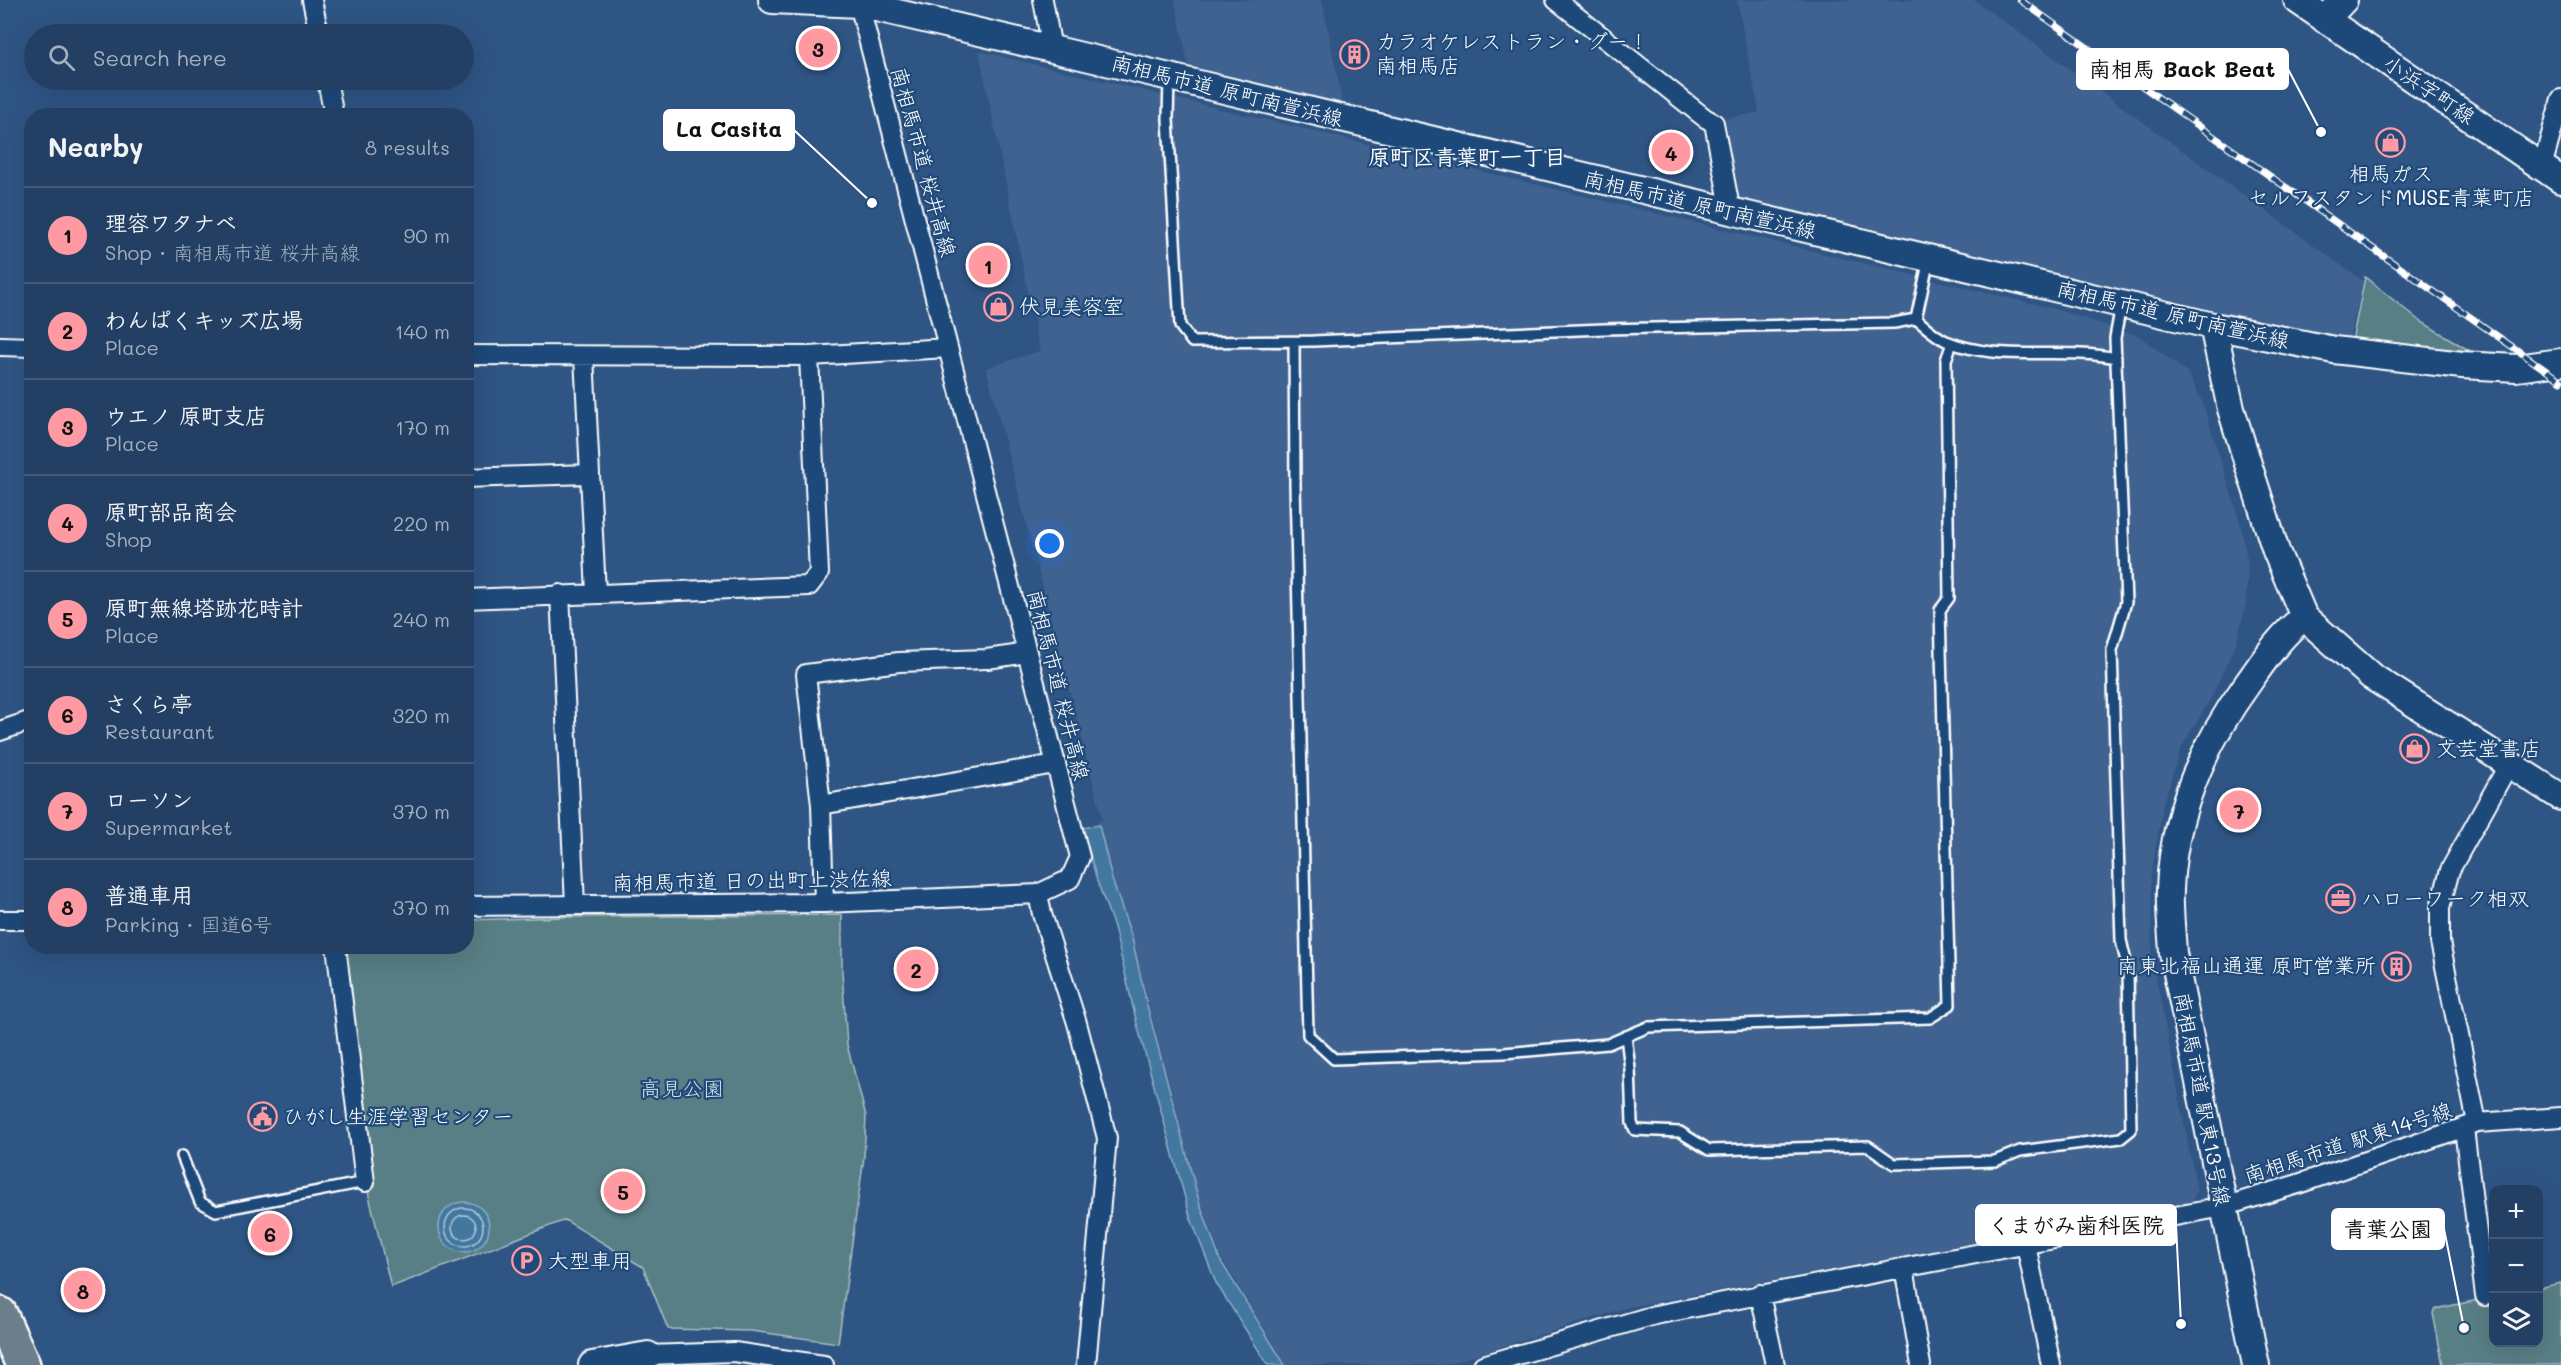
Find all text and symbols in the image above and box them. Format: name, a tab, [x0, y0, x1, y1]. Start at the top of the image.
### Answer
search box	[24, 24, 474, 90]
pin: 3	[798, 26, 838, 70]
place label: カラオケレストラン・グー！ 南相馬店	[1376, 27, 1649, 78]
building icon: カラオケレストラン・グー！ 南相馬店	[1339, 38, 1371, 70]
icon: search	[45, 41, 78, 74]
text: Search here	[93, 43, 227, 72]
street label: 南相馬市道 原町南萱浜線	[1109, 48, 1346, 131]
street label: 小浜字町線	[2379, 48, 2481, 129]
callout: 南相馬 Back Beat	[2077, 49, 2288, 89]
text: 南相馬 Back Beat	[2089, 54, 2275, 83]
street label: 南相馬市道 桜井高線	[886, 64, 963, 260]
callout: La Casita	[664, 110, 794, 150]
text: La Casita	[676, 114, 782, 143]
shop icon: 相馬ガス セルフスタンドMUSE青葉町店	[2375, 127, 2407, 159]
text: Nearby	[48, 130, 143, 164]
pin: 4	[1652, 130, 1690, 174]
text: 8 results	[365, 134, 450, 160]
district label: 原町区青葉町一丁目	[1368, 142, 1566, 171]
place label: 相馬ガス セルフスタンドMUSE青葉町店	[2248, 159, 2534, 210]
street label: 南相馬市道 原町南萱浜線	[1581, 164, 1819, 243]
text: 理容ワタナベ	[105, 208, 237, 237]
text: 1	[63, 222, 72, 248]
text: 90 m	[404, 222, 450, 248]
text: Shop · 南相馬市道 桜井高線	[105, 239, 360, 265]
pin: 1	[968, 242, 1008, 288]
street label: 南相馬市道 原町南萱浜線	[2054, 274, 2292, 353]
shop icon: 伏見美容室	[982, 291, 1014, 323]
place label: 伏見美容室	[1019, 292, 1124, 319]
text: わんぱくキッズ広場	[105, 305, 303, 334]
text: 2	[62, 318, 73, 344]
text: 140 m	[395, 318, 450, 344]
text: Place	[105, 334, 159, 360]
text: ウエノ 原町支店	[105, 401, 267, 430]
text: 3	[62, 414, 74, 440]
text: 170 m	[395, 414, 450, 440]
text: Place	[105, 430, 159, 456]
text: 原町部品商会	[105, 497, 237, 526]
text: 4	[61, 510, 74, 536]
text: 220 m	[393, 510, 450, 536]
text: Shop	[105, 526, 152, 552]
your location	[1035, 529, 1064, 558]
street label: 南相馬市道 桜井高線	[1023, 586, 1096, 783]
text: 原町無線塔跡花時計	[105, 593, 303, 622]
text: 5	[62, 606, 73, 632]
text: 240 m	[392, 606, 450, 632]
text: Place	[105, 622, 159, 648]
text: さくら亭	[105, 689, 193, 718]
text: 6	[61, 702, 74, 728]
text: 320 m	[392, 702, 450, 728]
text: Restaurant	[105, 718, 215, 744]
shop icon: 文芸堂書店	[2399, 733, 2431, 765]
place label: 文芸堂書店	[2436, 734, 2541, 761]
text: ローソン	[105, 785, 193, 814]
pin: 7	[2220, 788, 2258, 832]
text: 7	[62, 798, 73, 824]
text: 370 m	[392, 798, 450, 824]
text: Supermarket	[105, 814, 232, 840]
street label: 南相馬市道 日の出町上渋佐線	[612, 864, 892, 895]
text: 普通車用	[105, 880, 193, 909]
office icon: ハローワーク相双	[2324, 883, 2356, 915]
place label: ハローワーク相双	[2361, 884, 2529, 911]
text: 8	[61, 894, 74, 920]
text: 370 m	[392, 894, 450, 920]
text: Parking · 国道6号	[105, 911, 273, 937]
pin: 2	[896, 946, 936, 992]
building icon: 南東北福山通運 原町営業所	[2381, 950, 2413, 982]
place label: 南東北福山通運 原町営業所	[2117, 951, 2376, 978]
street label: 南相馬市道 駅東13号線	[2169, 989, 2237, 1208]
park label: 高見公園	[640, 1074, 724, 1101]
street label: 南相馬市道 駅東14号線	[2240, 1095, 2455, 1188]
public building icon: ひがし生涯学習センター	[246, 1101, 278, 1133]
place label: ひがし生涯学習センター	[283, 1102, 513, 1129]
pin: 5	[604, 1168, 642, 1214]
map controls	[2489, 1185, 2543, 1347]
button: +	[2489, 1185, 2543, 1239]
callout: くまがみ歯科医院	[1976, 1205, 2176, 1245]
callout: 青葉公園	[2332, 1209, 2444, 1249]
pin: 6	[250, 1210, 290, 1256]
text: くまがみ歯科医院	[1988, 1210, 2164, 1239]
text: 青葉公園	[2344, 1214, 2432, 1243]
button: −	[2489, 1239, 2543, 1293]
parking icon: 大型車用	[511, 1245, 543, 1277]
place label: 大型車用	[548, 1246, 632, 1273]
pin: 8	[64, 1268, 103, 1312]
button: layers	[2489, 1293, 2543, 1347]

